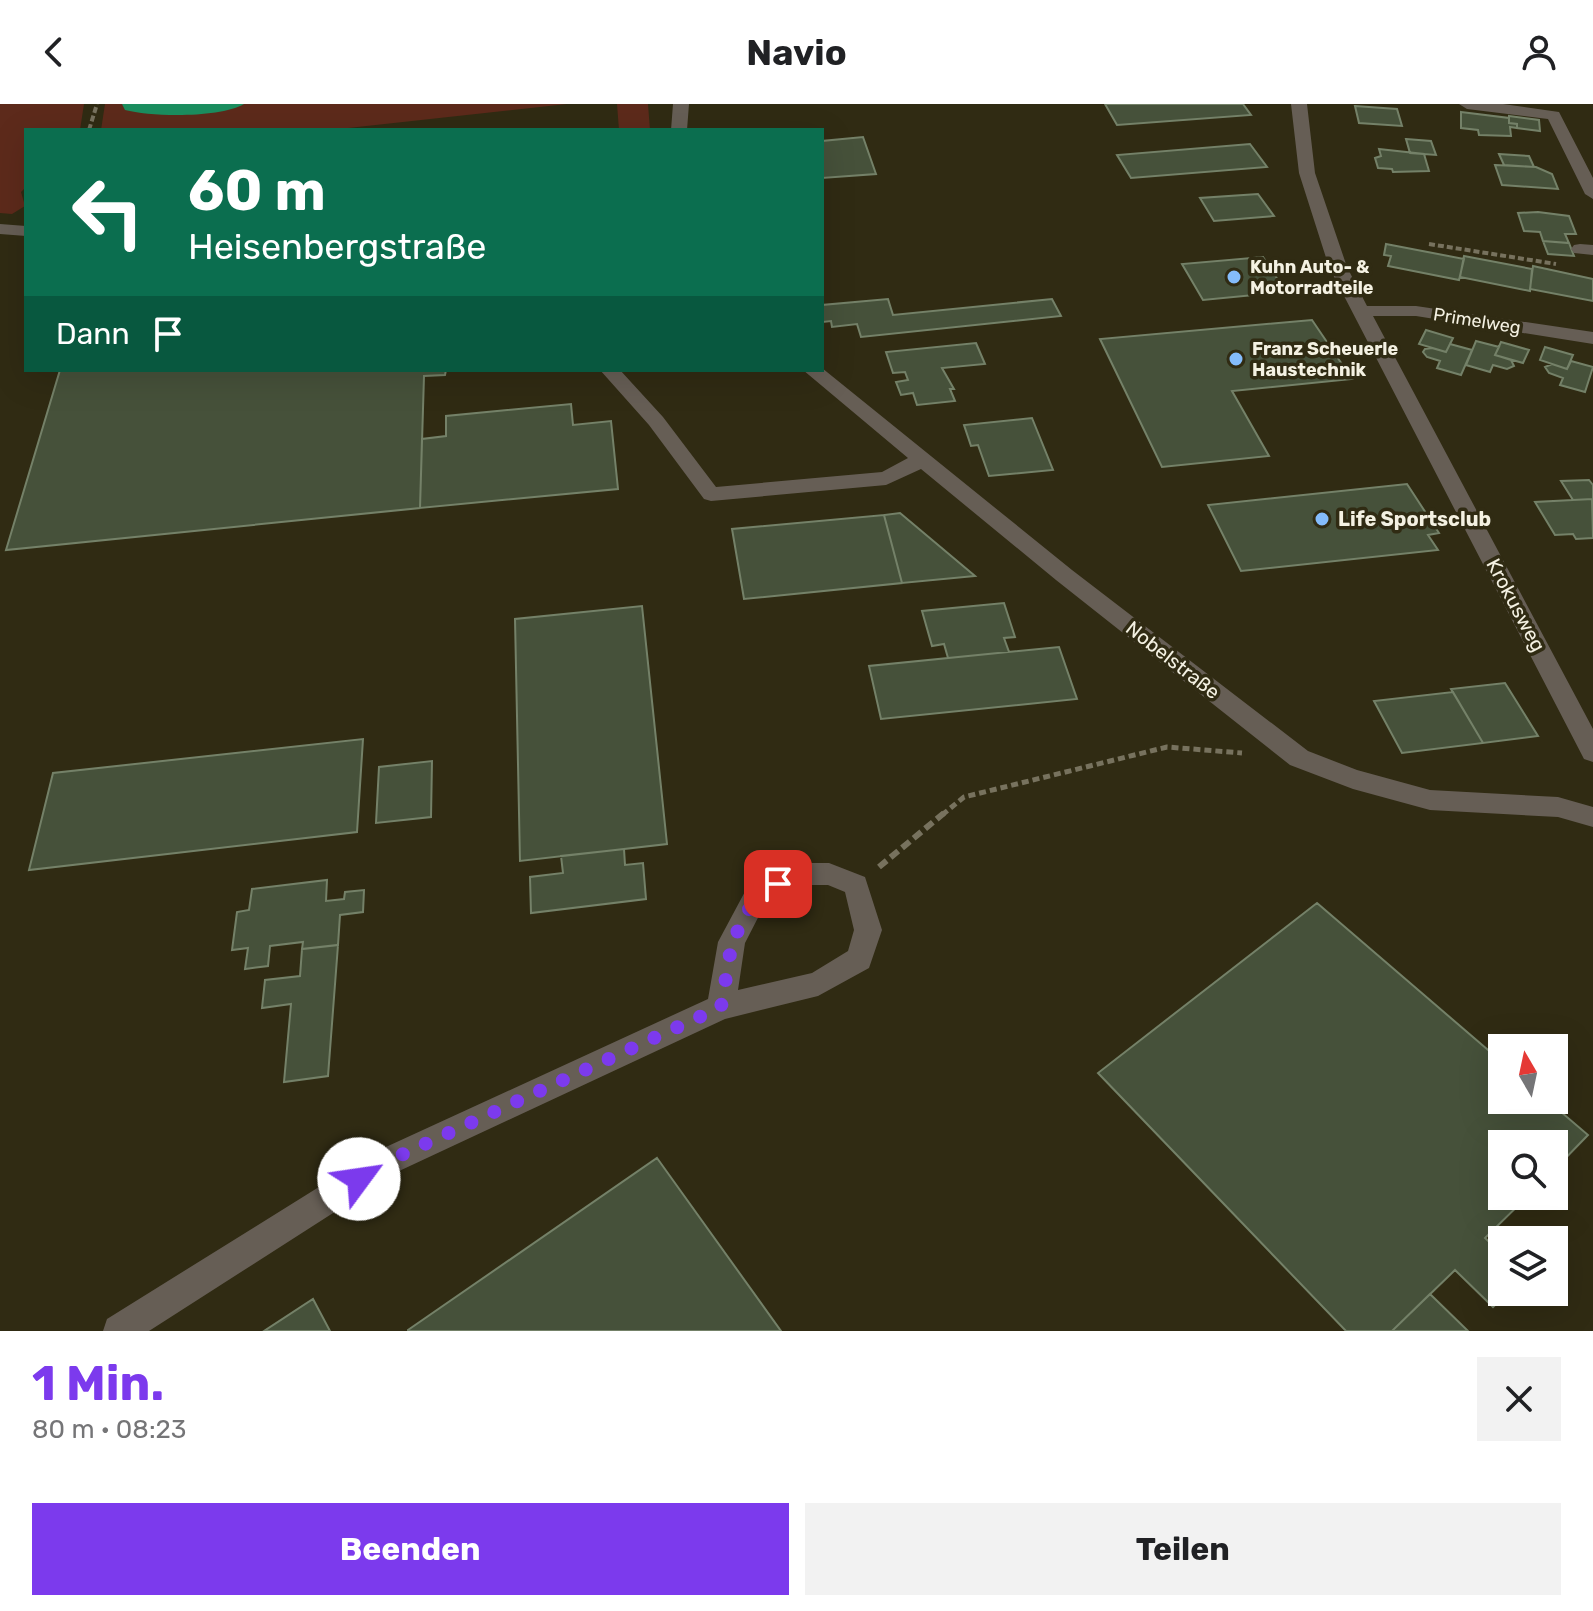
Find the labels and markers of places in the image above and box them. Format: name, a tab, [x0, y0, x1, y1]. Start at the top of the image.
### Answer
place label: Kuhn Auto- & Motorradteile	[1250, 256, 1374, 299]
marker: Kuhn Auto- & Motorradteile	[1225, 268, 1243, 286]
place label: Franz Scheuerle Haustechnik	[1252, 338, 1398, 381]
marker: Franz Scheuerle Haustechnik	[1227, 350, 1245, 368]
place label: Life Sportsclub	[1338, 507, 1491, 531]
marker: Life Sportsclub	[1313, 510, 1331, 528]
pin	[744, 850, 812, 918]

